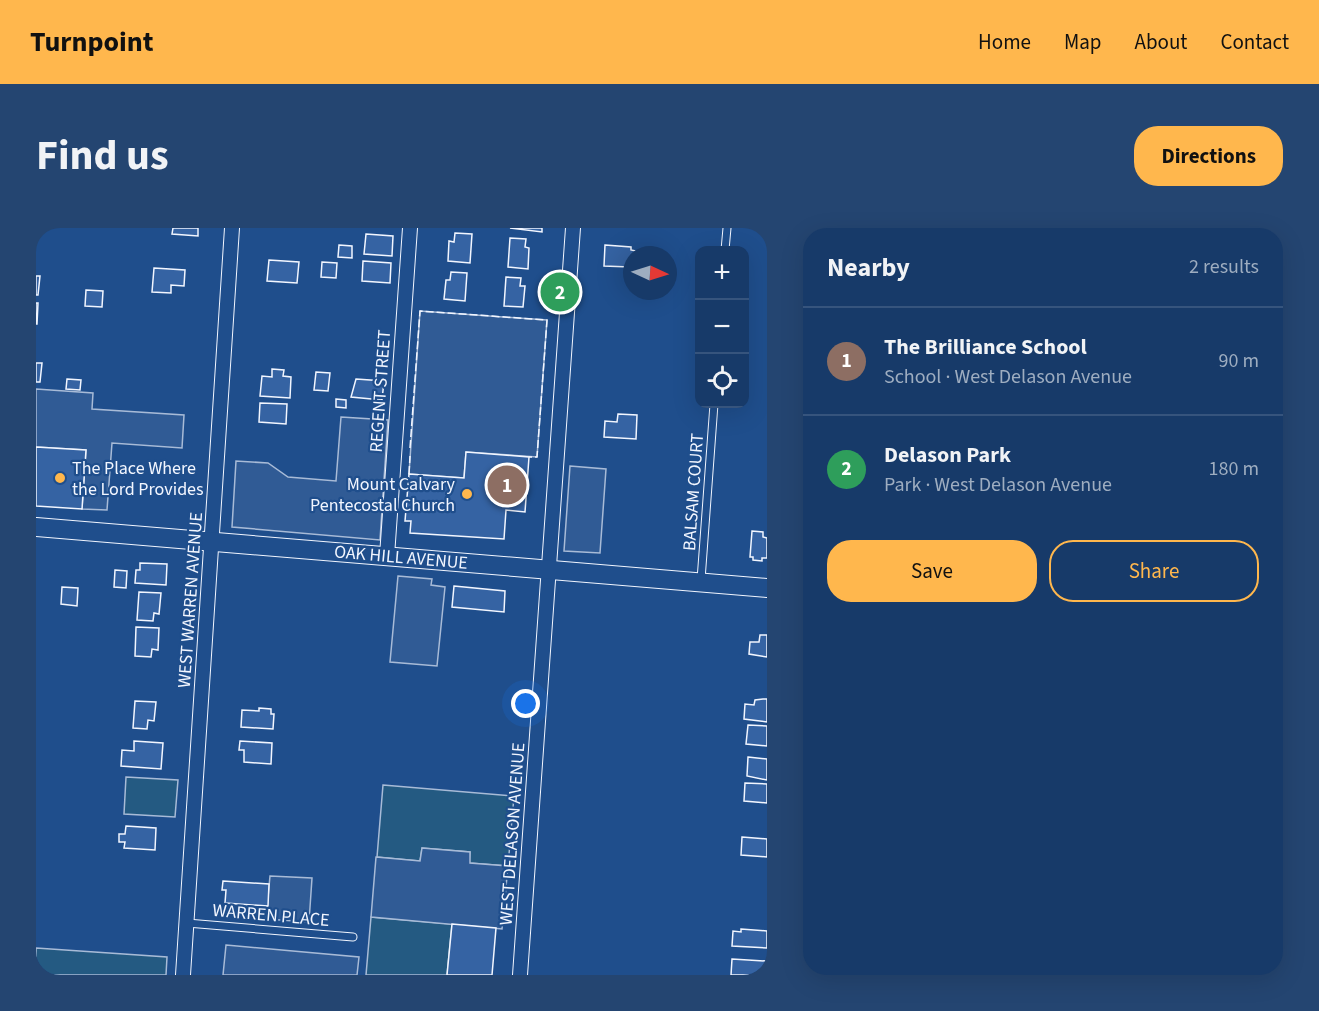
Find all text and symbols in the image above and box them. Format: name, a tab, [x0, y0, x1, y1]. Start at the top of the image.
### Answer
text: Turnpoint	[30, 22, 154, 62]
text: Home	[978, 27, 1031, 57]
text: Map	[1064, 27, 1102, 57]
text: About	[1135, 27, 1187, 57]
text: Contact	[1220, 27, 1289, 57]
text: Find us	[36, 126, 169, 186]
button: Directions	[1134, 126, 1283, 186]
north arrow	[623, 246, 677, 300]
map controls	[695, 246, 749, 408]
button: +	[695, 246, 749, 300]
text: Nearby	[827, 249, 910, 286]
text: 2 results	[1189, 253, 1259, 281]
pin: 2	[540, 270, 580, 314]
button: −	[695, 300, 749, 354]
street label: REGENT STREET	[364, 328, 397, 453]
text: The Brilliance School	[884, 331, 1087, 363]
text: 1	[841, 347, 852, 375]
text: 90 m	[1219, 347, 1259, 375]
button: locate	[695, 354, 749, 408]
text: School · West Delason Avenue	[884, 363, 1132, 391]
street label: BALSAM COURT	[677, 432, 710, 552]
text: Delason Park	[884, 439, 1011, 471]
text: 2	[841, 455, 852, 483]
text: 180 m	[1209, 455, 1259, 483]
place label: The Place Where the Lord Provides	[72, 456, 204, 502]
pin: 1	[488, 462, 526, 508]
marker: The Place Where the Lord Provides	[53, 471, 67, 485]
text: Park · West Delason Avenue	[884, 471, 1112, 499]
place label: Mount Calvary Pentecostal Church	[310, 472, 456, 518]
marker: Mount Calvary Pentecostal Church	[460, 487, 474, 501]
street label: WEST WARREN AVENUE	[172, 511, 209, 689]
street label: OAK HILL AVENUE	[333, 539, 469, 576]
button: Save	[827, 540, 1037, 602]
button: Share	[1049, 540, 1259, 602]
your location	[511, 689, 540, 718]
street label: WEST DELASON AVENUE	[494, 742, 531, 926]
street label: WARREN PLACE	[211, 898, 331, 933]

